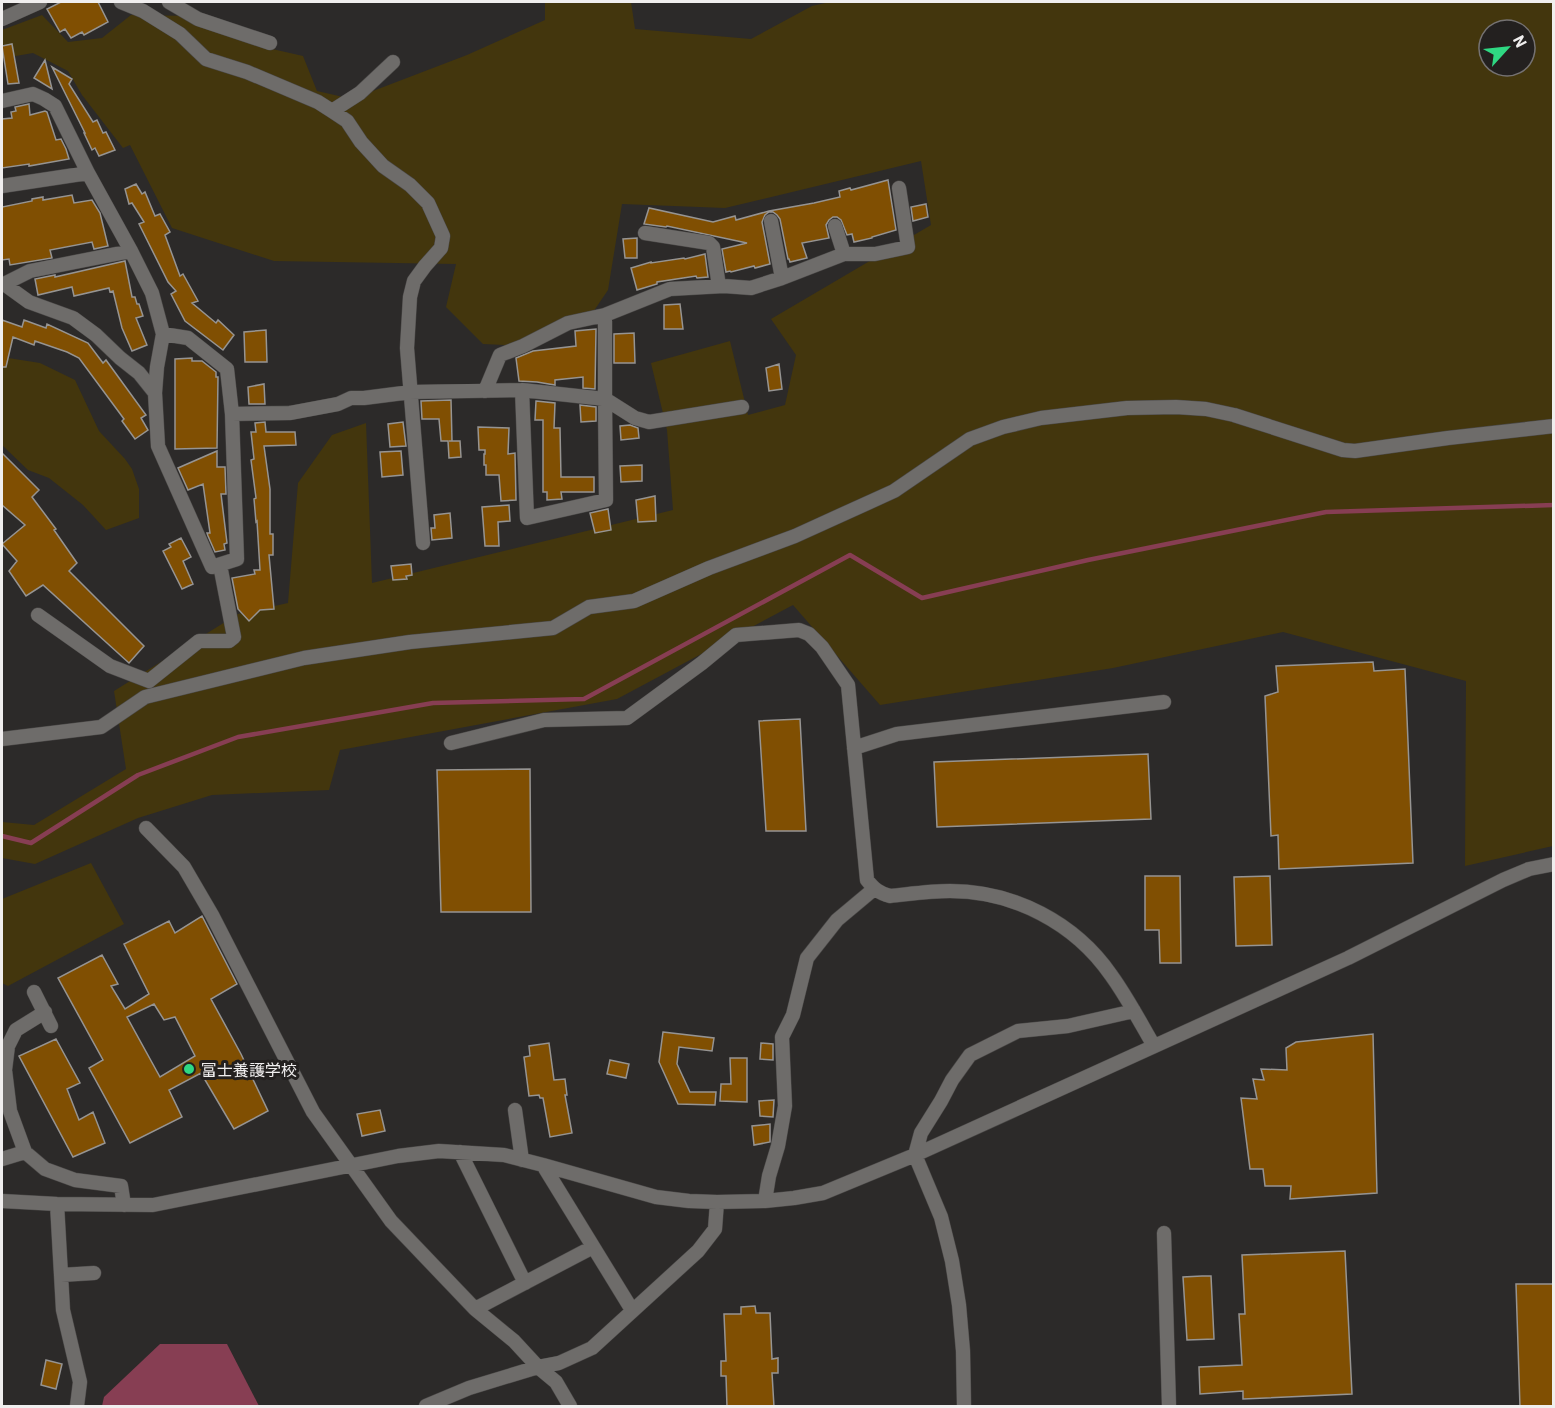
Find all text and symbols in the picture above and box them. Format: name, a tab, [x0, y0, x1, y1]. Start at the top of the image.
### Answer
north arrow	[1477, 18, 1537, 78]
text: N	[1510, 32, 1532, 50]
place label: 富士養護学校	[201, 1060, 297, 1079]
marker: 富士養護学校	[182, 1062, 196, 1076]

